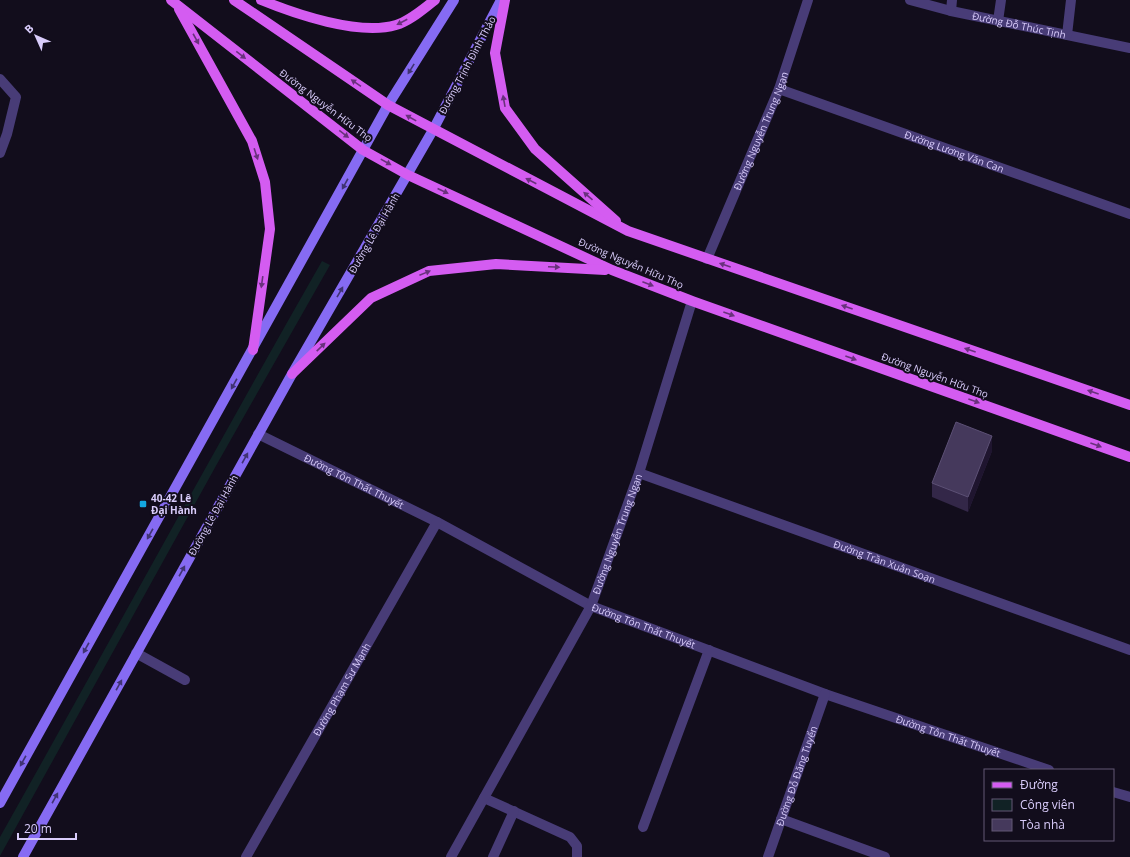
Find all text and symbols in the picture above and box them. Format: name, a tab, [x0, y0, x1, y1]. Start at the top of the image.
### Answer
street label: Đường Đỗ Thúc Tịnh	[971, 9, 1067, 42]
street label: Đường Trịnh Đình Thảo	[435, 14, 499, 116]
north arrow	[16, 16, 56, 56]
one-way arrow	[397, 18, 408, 25]
text: B	[21, 21, 36, 36]
one-way arrow	[192, 34, 199, 45]
one-way arrow	[235, 51, 246, 59]
one-way arrow	[407, 64, 415, 74]
street label: Đường Nguyễn Hữu Thọ	[277, 65, 375, 145]
street label: Đường Nguyễn Trung Ngạn	[730, 70, 791, 192]
one-way arrow	[351, 79, 361, 87]
one-way arrow	[500, 94, 506, 107]
one-way arrow	[405, 114, 416, 121]
street label: Đường Lương Văn Can	[903, 127, 1006, 176]
one-way arrow	[338, 130, 349, 139]
one-way arrow	[253, 149, 259, 161]
one-way arrow	[380, 159, 392, 166]
one-way arrow	[341, 178, 348, 190]
one-way arrow	[526, 178, 537, 185]
one-way arrow	[438, 188, 449, 194]
street label: Đường Lê Đại Hành	[345, 190, 403, 276]
one-way arrow	[583, 192, 594, 201]
street label: Đường Nguyễn Hữu Thọ	[576, 234, 686, 292]
one-way arrow	[718, 262, 730, 268]
one-way arrow	[548, 264, 561, 270]
one-way arrow	[420, 269, 432, 275]
one-way arrow	[259, 276, 265, 288]
one-way arrow	[643, 282, 655, 288]
one-way arrow	[336, 286, 343, 298]
one-way arrow	[841, 304, 853, 310]
one-way arrow	[723, 312, 735, 318]
one-way arrow	[316, 343, 325, 352]
one-way arrow	[964, 346, 976, 352]
street label: Đường Nguyễn Hữu Thọ	[880, 349, 990, 401]
one-way arrow	[846, 355, 858, 361]
one-way arrow	[230, 378, 237, 390]
one-way arrow	[1087, 389, 1099, 395]
one-way arrow	[968, 399, 980, 405]
one-way arrow	[1091, 442, 1103, 448]
street label: Đường Tôn Thất Thuyết	[302, 451, 407, 512]
one-way arrow	[242, 452, 249, 464]
street label: Đường Lê Đại Hành	[185, 472, 241, 558]
street label: Đường Nguyễn Trung Ngạn	[589, 472, 645, 596]
place label: 40-42 Lê Đại Hành	[151, 491, 197, 517]
marker: 40-42 Lê Đại Hành	[138, 499, 148, 509]
one-way arrow	[146, 528, 153, 540]
street label: Đường Trần Xuân Soạn	[832, 537, 938, 586]
one-way arrow	[179, 566, 185, 577]
street label: Đường Tôn Thất Thuyết	[590, 600, 698, 652]
street label: Đường Phạm Sư Mạnh	[309, 640, 374, 739]
one-way arrow	[83, 642, 90, 654]
one-way arrow	[115, 679, 122, 691]
street label: Đường Tôn Thất Thuyết	[894, 712, 1003, 760]
street label: Đường Đỗ Đăng Tuyển	[772, 724, 820, 828]
one-way arrow	[20, 755, 27, 767]
legend	[984, 769, 1114, 841]
text: Đường	[1020, 776, 1058, 793]
one-way arrow	[52, 793, 59, 804]
text: Công viên	[1020, 796, 1075, 813]
scale bar	[18, 815, 76, 841]
text: Tòa nhà	[1020, 816, 1065, 833]
text: 20 m	[24, 820, 52, 837]

